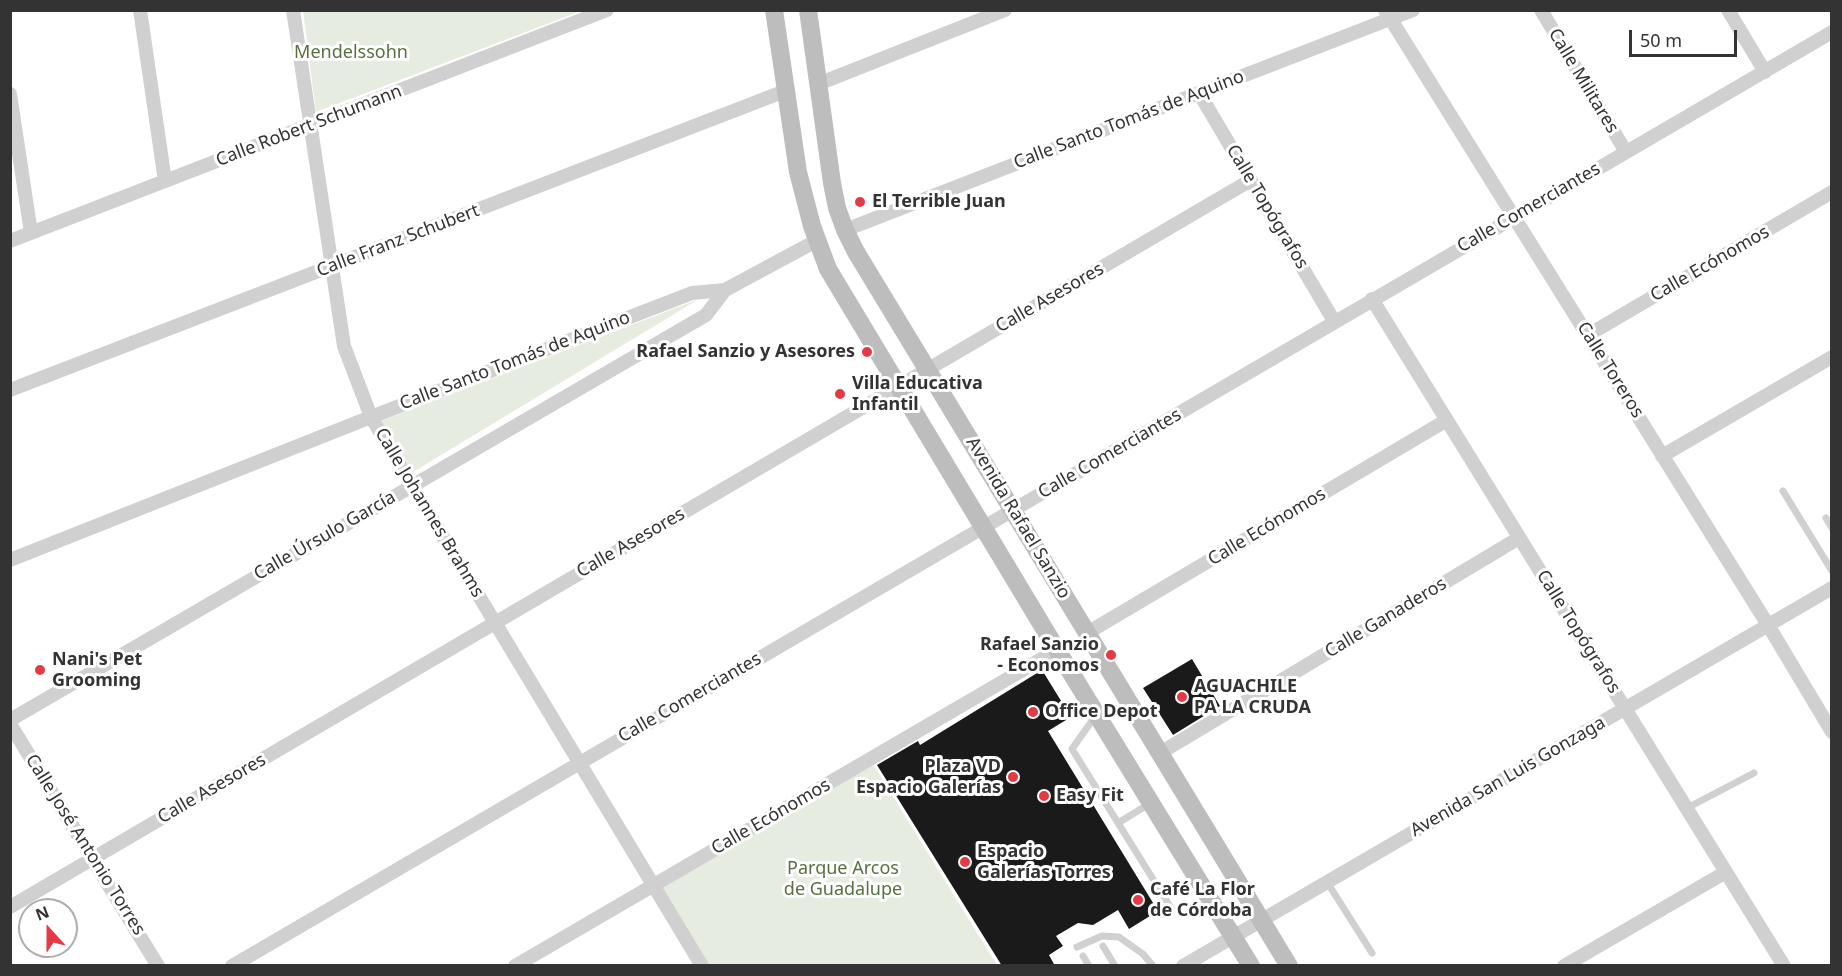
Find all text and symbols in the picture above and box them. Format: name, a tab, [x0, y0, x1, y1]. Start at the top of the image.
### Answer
scale bar	[1632, 18, 1740, 56]
street label: Calle Militares	[1543, 25, 1623, 137]
text: 50 m	[1640, 28, 1682, 52]
park label: Mendelssohn	[294, 42, 408, 64]
street label: Calle Santo Tomás de Aquino	[1011, 66, 1247, 174]
street label: Calle Robert Schumann	[213, 81, 405, 171]
street label: Calle Topógrafos	[1221, 141, 1313, 273]
street label: Calle Comerciantes	[1454, 158, 1604, 258]
place label: El Terrible Juan	[872, 191, 1006, 213]
marker: El Terrible Juan	[853, 195, 867, 209]
street label: Calle Franz Schubert	[314, 200, 482, 282]
street label: Calle Ecónomos	[1647, 221, 1773, 307]
street label: Calle Asesores	[992, 258, 1108, 338]
street label: Calle Santo Tomás de Aquino	[397, 307, 633, 415]
street label: Calle Toreros	[1572, 318, 1648, 422]
place label: Rafael Sanzio y Asesores	[636, 341, 855, 363]
marker: Rafael Sanzio y Asesores	[860, 345, 874, 359]
place label: Villa Educativa Infantil	[852, 373, 983, 416]
marker: Villa Educativa Infantil	[833, 387, 847, 401]
street label: Calle Comerciantes	[1035, 404, 1185, 504]
street label: Calle Johannes Brahms	[370, 424, 488, 602]
street label: Avenida Rafael Sanzio	[961, 433, 1075, 603]
street label: Calle Ecónomos	[1204, 483, 1330, 571]
street label: Calle Úrsulo García	[250, 487, 400, 585]
street label: Calle Asesores	[573, 503, 689, 583]
street label: Calle Topógrafos	[1531, 566, 1625, 698]
street label: Calle Ganaderos	[1321, 573, 1451, 663]
place label: Rafael Sanzio - Economos	[980, 634, 1099, 676]
street label: Calle Comerciantes	[615, 648, 765, 748]
marker: Rafael Sanzio - Economos	[1104, 648, 1118, 662]
place label: Nani's Pet Grooming	[52, 649, 142, 692]
marker: Nani's Pet Grooming	[33, 663, 47, 677]
place label: AGUACHILE PA LA CRUDA	[1194, 676, 1311, 718]
marker: AGUACHILE PA LA CRUDA	[1175, 690, 1189, 704]
place label: Office Depot	[1045, 701, 1158, 723]
marker: Office Depot	[1026, 705, 1040, 719]
street label: Avenida San Luis Gonzaga	[1407, 712, 1609, 842]
street label: Calle Asesores	[154, 749, 270, 829]
street label: Calle José Antonio Torres	[20, 751, 150, 939]
place label: Plaza VD Espacio Galerías	[856, 756, 1001, 798]
marker: Plaza VD Espacio Galerías	[1006, 770, 1020, 784]
street label: Calle Ecónomos	[708, 774, 834, 860]
place label: Easy Fit	[1056, 785, 1124, 807]
marker: Easy Fit	[1037, 789, 1051, 803]
place label: Espacio Galerías Torres	[977, 841, 1111, 884]
marker: Espacio Galerías Torres	[958, 855, 972, 869]
park label: Parque Arcos de Guadalupe	[784, 858, 902, 900]
place label: Café La Flor de Córdoba	[1150, 879, 1255, 922]
marker: Café La Flor de Córdoba	[1131, 893, 1145, 907]
north arrow	[18, 898, 78, 958]
text: N	[32, 900, 52, 926]

